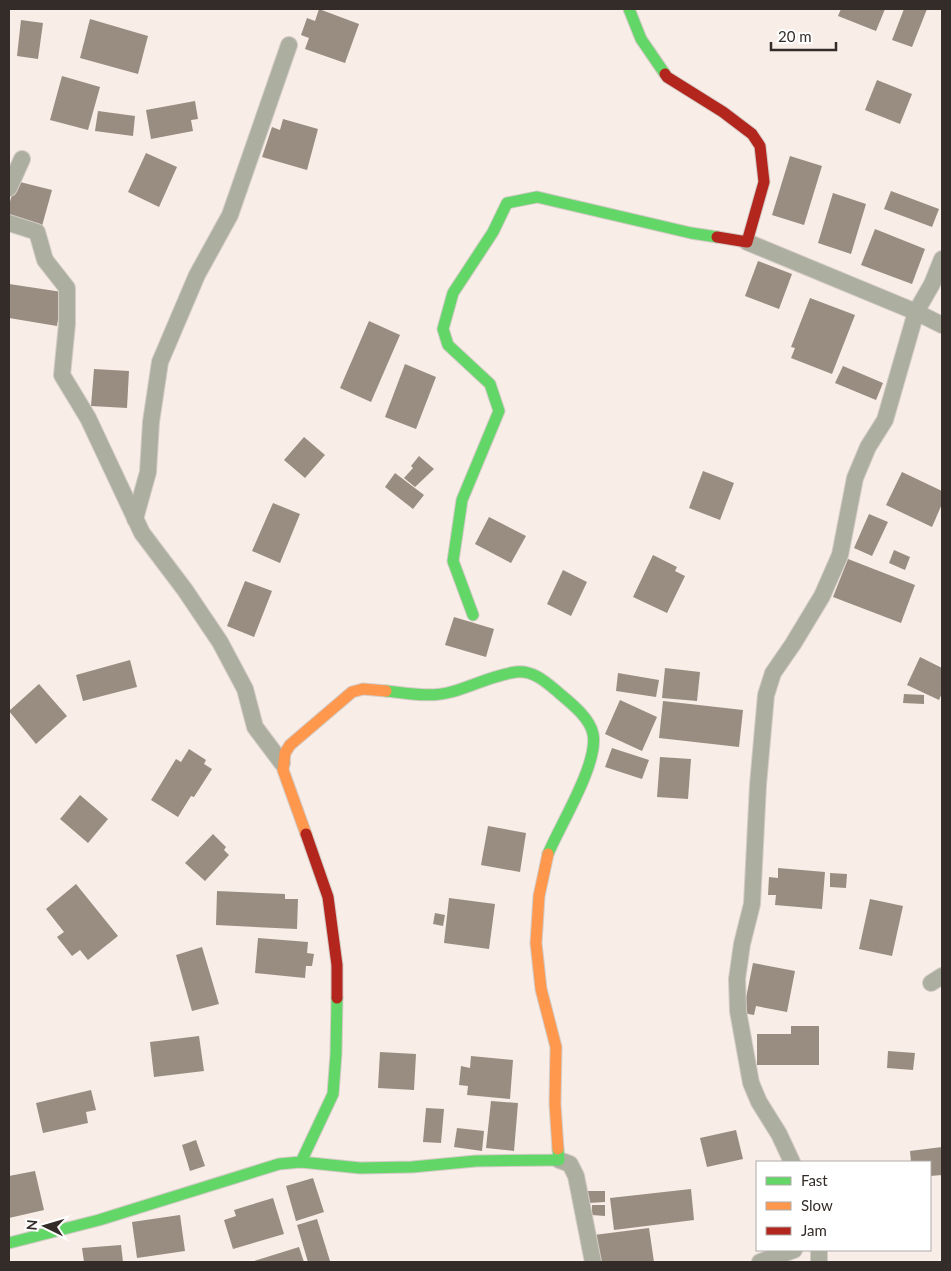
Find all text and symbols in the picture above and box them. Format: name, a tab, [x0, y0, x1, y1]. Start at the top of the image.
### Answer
scale bar	[771, 20, 836, 52]
text: 20 m	[778, 27, 812, 45]
legend	[756, 1161, 931, 1251]
text: Fast	[801, 1171, 828, 1189]
text: Slow	[801, 1196, 833, 1214]
north arrow	[20, 1201, 70, 1251]
text: N	[23, 1219, 40, 1231]
text: Jam	[801, 1221, 827, 1239]

